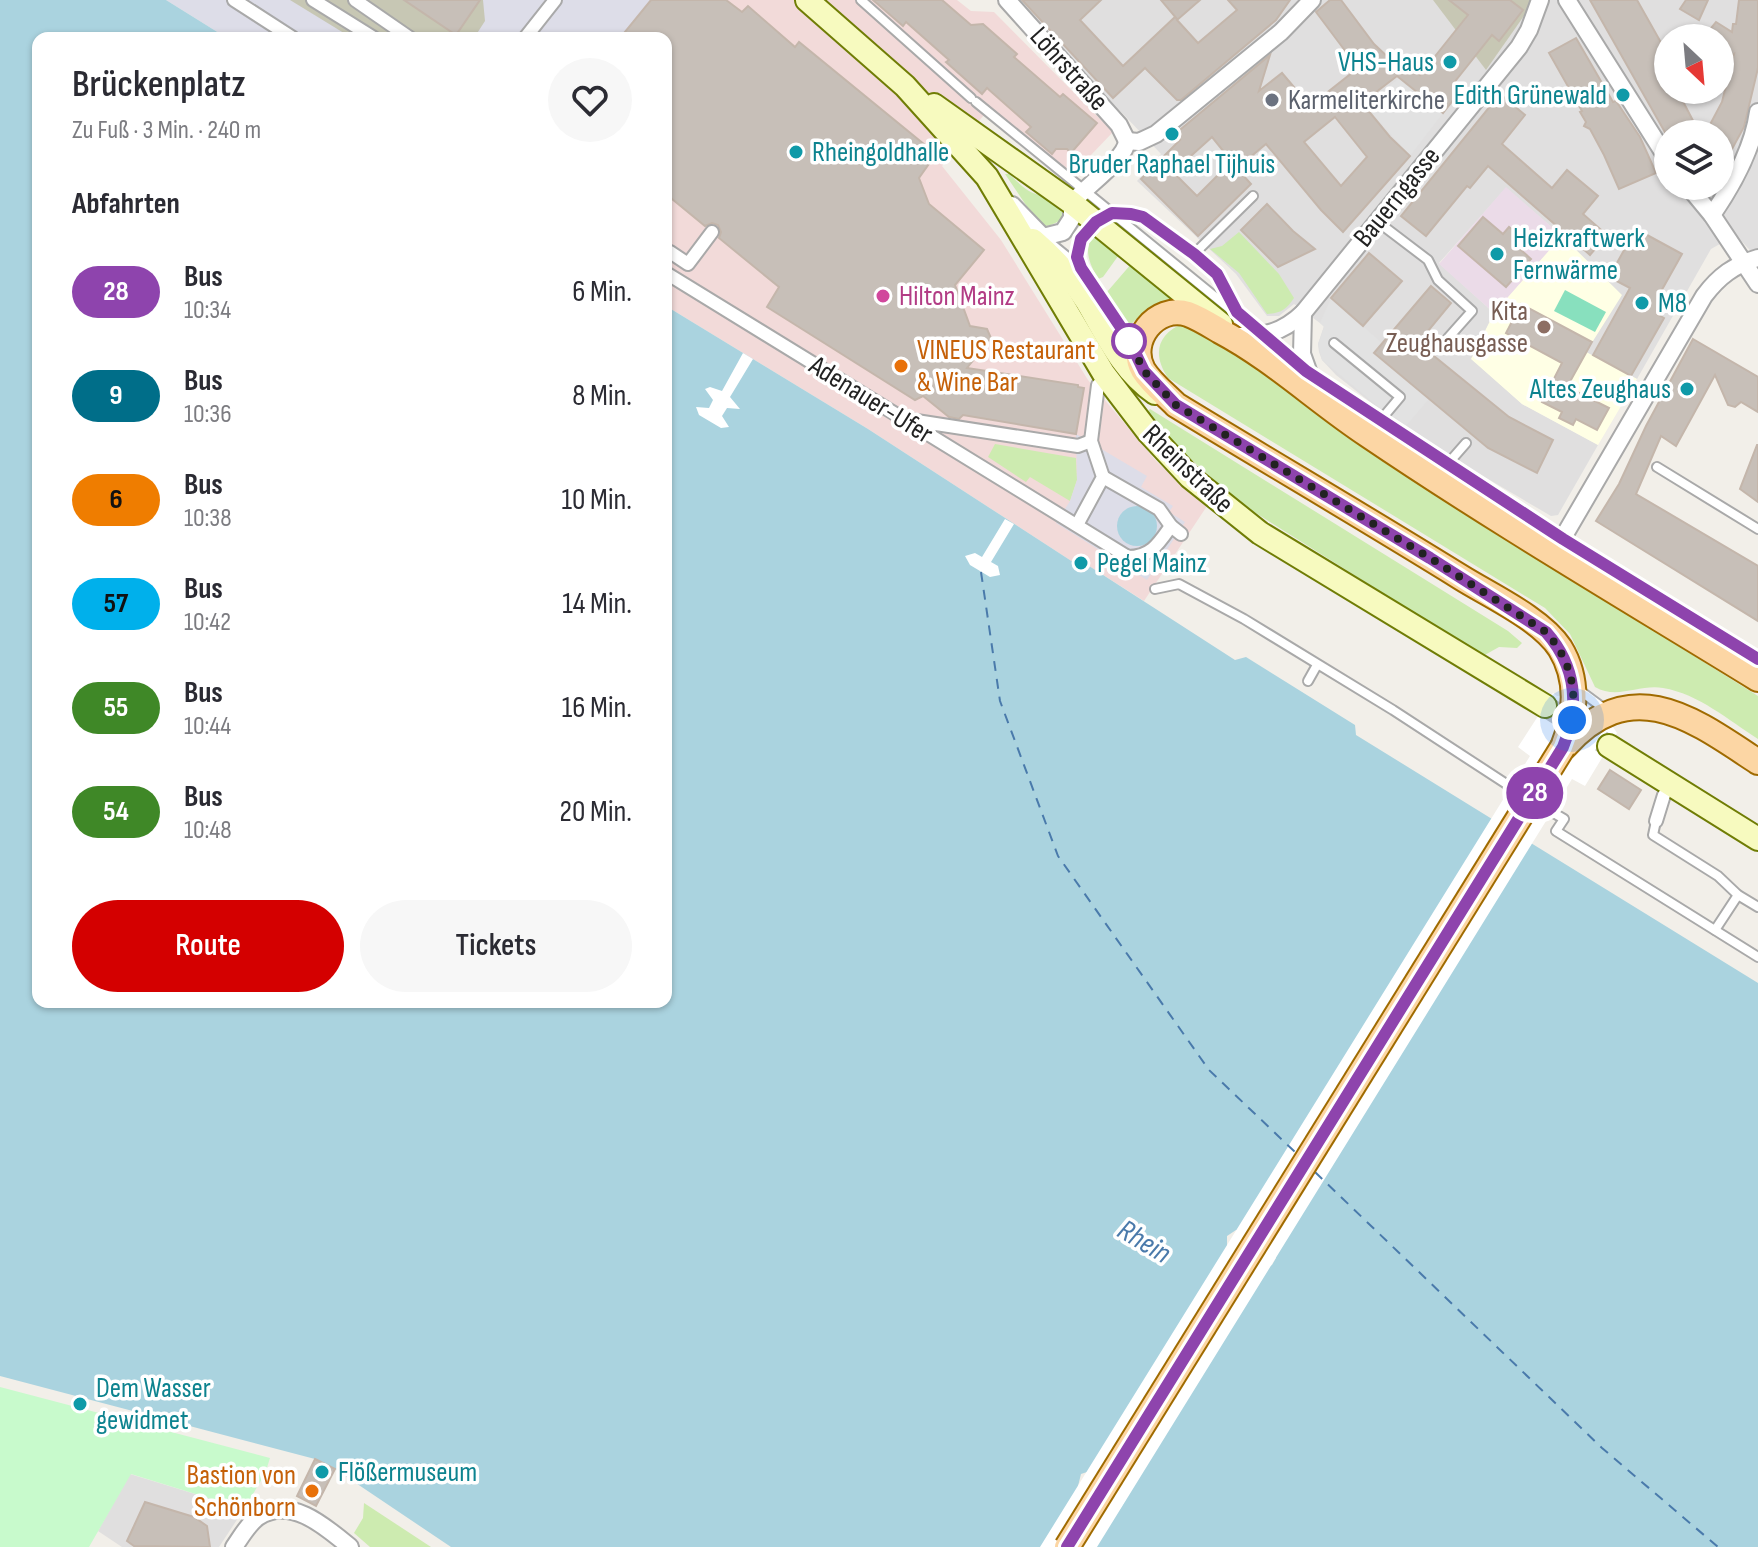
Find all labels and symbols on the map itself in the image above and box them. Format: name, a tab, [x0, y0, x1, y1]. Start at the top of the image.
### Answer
street label: Löhrstraße	[1023, 20, 1115, 118]
north arrow	[1654, 24, 1734, 104]
place label: VHS-Haus	[1338, 46, 1434, 79]
marker: VHS-Haus	[1441, 53, 1459, 71]
place label: Edith Grünewald	[1454, 79, 1607, 112]
place label: Karmeliterkirche	[1288, 84, 1445, 117]
marker: Edith Grünewald	[1614, 86, 1632, 104]
marker: Karmeliterkirche	[1263, 91, 1281, 109]
marker: Bruder Raphael Tijhuis	[1163, 125, 1181, 143]
place label: Rheingoldhalle	[812, 136, 949, 169]
street label: Bauerngasse	[1347, 140, 1447, 254]
marker: Rheingoldhalle	[787, 143, 805, 161]
place label: Bruder Raphael Tijhuis	[1069, 148, 1275, 181]
place label: Heizkraftwerk Fernwärme	[1513, 222, 1645, 287]
marker: Heizkraftwerk Fernwärme	[1488, 245, 1506, 263]
place label: Hilton Mainz	[899, 280, 1015, 313]
marker: Hilton Mainz	[874, 287, 892, 305]
place label: M8	[1658, 287, 1687, 320]
marker: M8	[1633, 294, 1651, 312]
place label: Kita Zeughausgasse	[1386, 295, 1528, 360]
marker: Kita Zeughausgasse	[1535, 318, 1553, 336]
unlabelled marker	[1112, 324, 1146, 358]
place label: VINEUS Restaurant & Wine Bar	[917, 334, 1095, 399]
street label: Adenauer-Ufer	[802, 349, 939, 451]
marker: VINEUS Restaurant & Wine Bar	[892, 357, 910, 375]
place label: Altes Zeughaus	[1529, 373, 1671, 406]
marker: Altes Zeughaus	[1678, 380, 1696, 398]
street label: Rheinstraße	[1136, 418, 1240, 520]
place label: Pegel Mainz	[1097, 547, 1207, 580]
marker: Pegel Mainz	[1072, 554, 1090, 572]
your location	[1552, 700, 1592, 740]
line badge: 28	[1499, 767, 1571, 819]
water label: Rhein	[1111, 1212, 1177, 1272]
place label: Dem Wasser gewidmet	[96, 1372, 211, 1437]
marker: Dem Wasser gewidmet	[71, 1395, 89, 1413]
place label: Flößermuseum	[338, 1456, 477, 1489]
place label: Bastion von Schönborn	[187, 1459, 296, 1524]
marker: Flößermuseum	[313, 1463, 331, 1481]
marker: Bastion von Schönborn	[303, 1482, 321, 1500]

